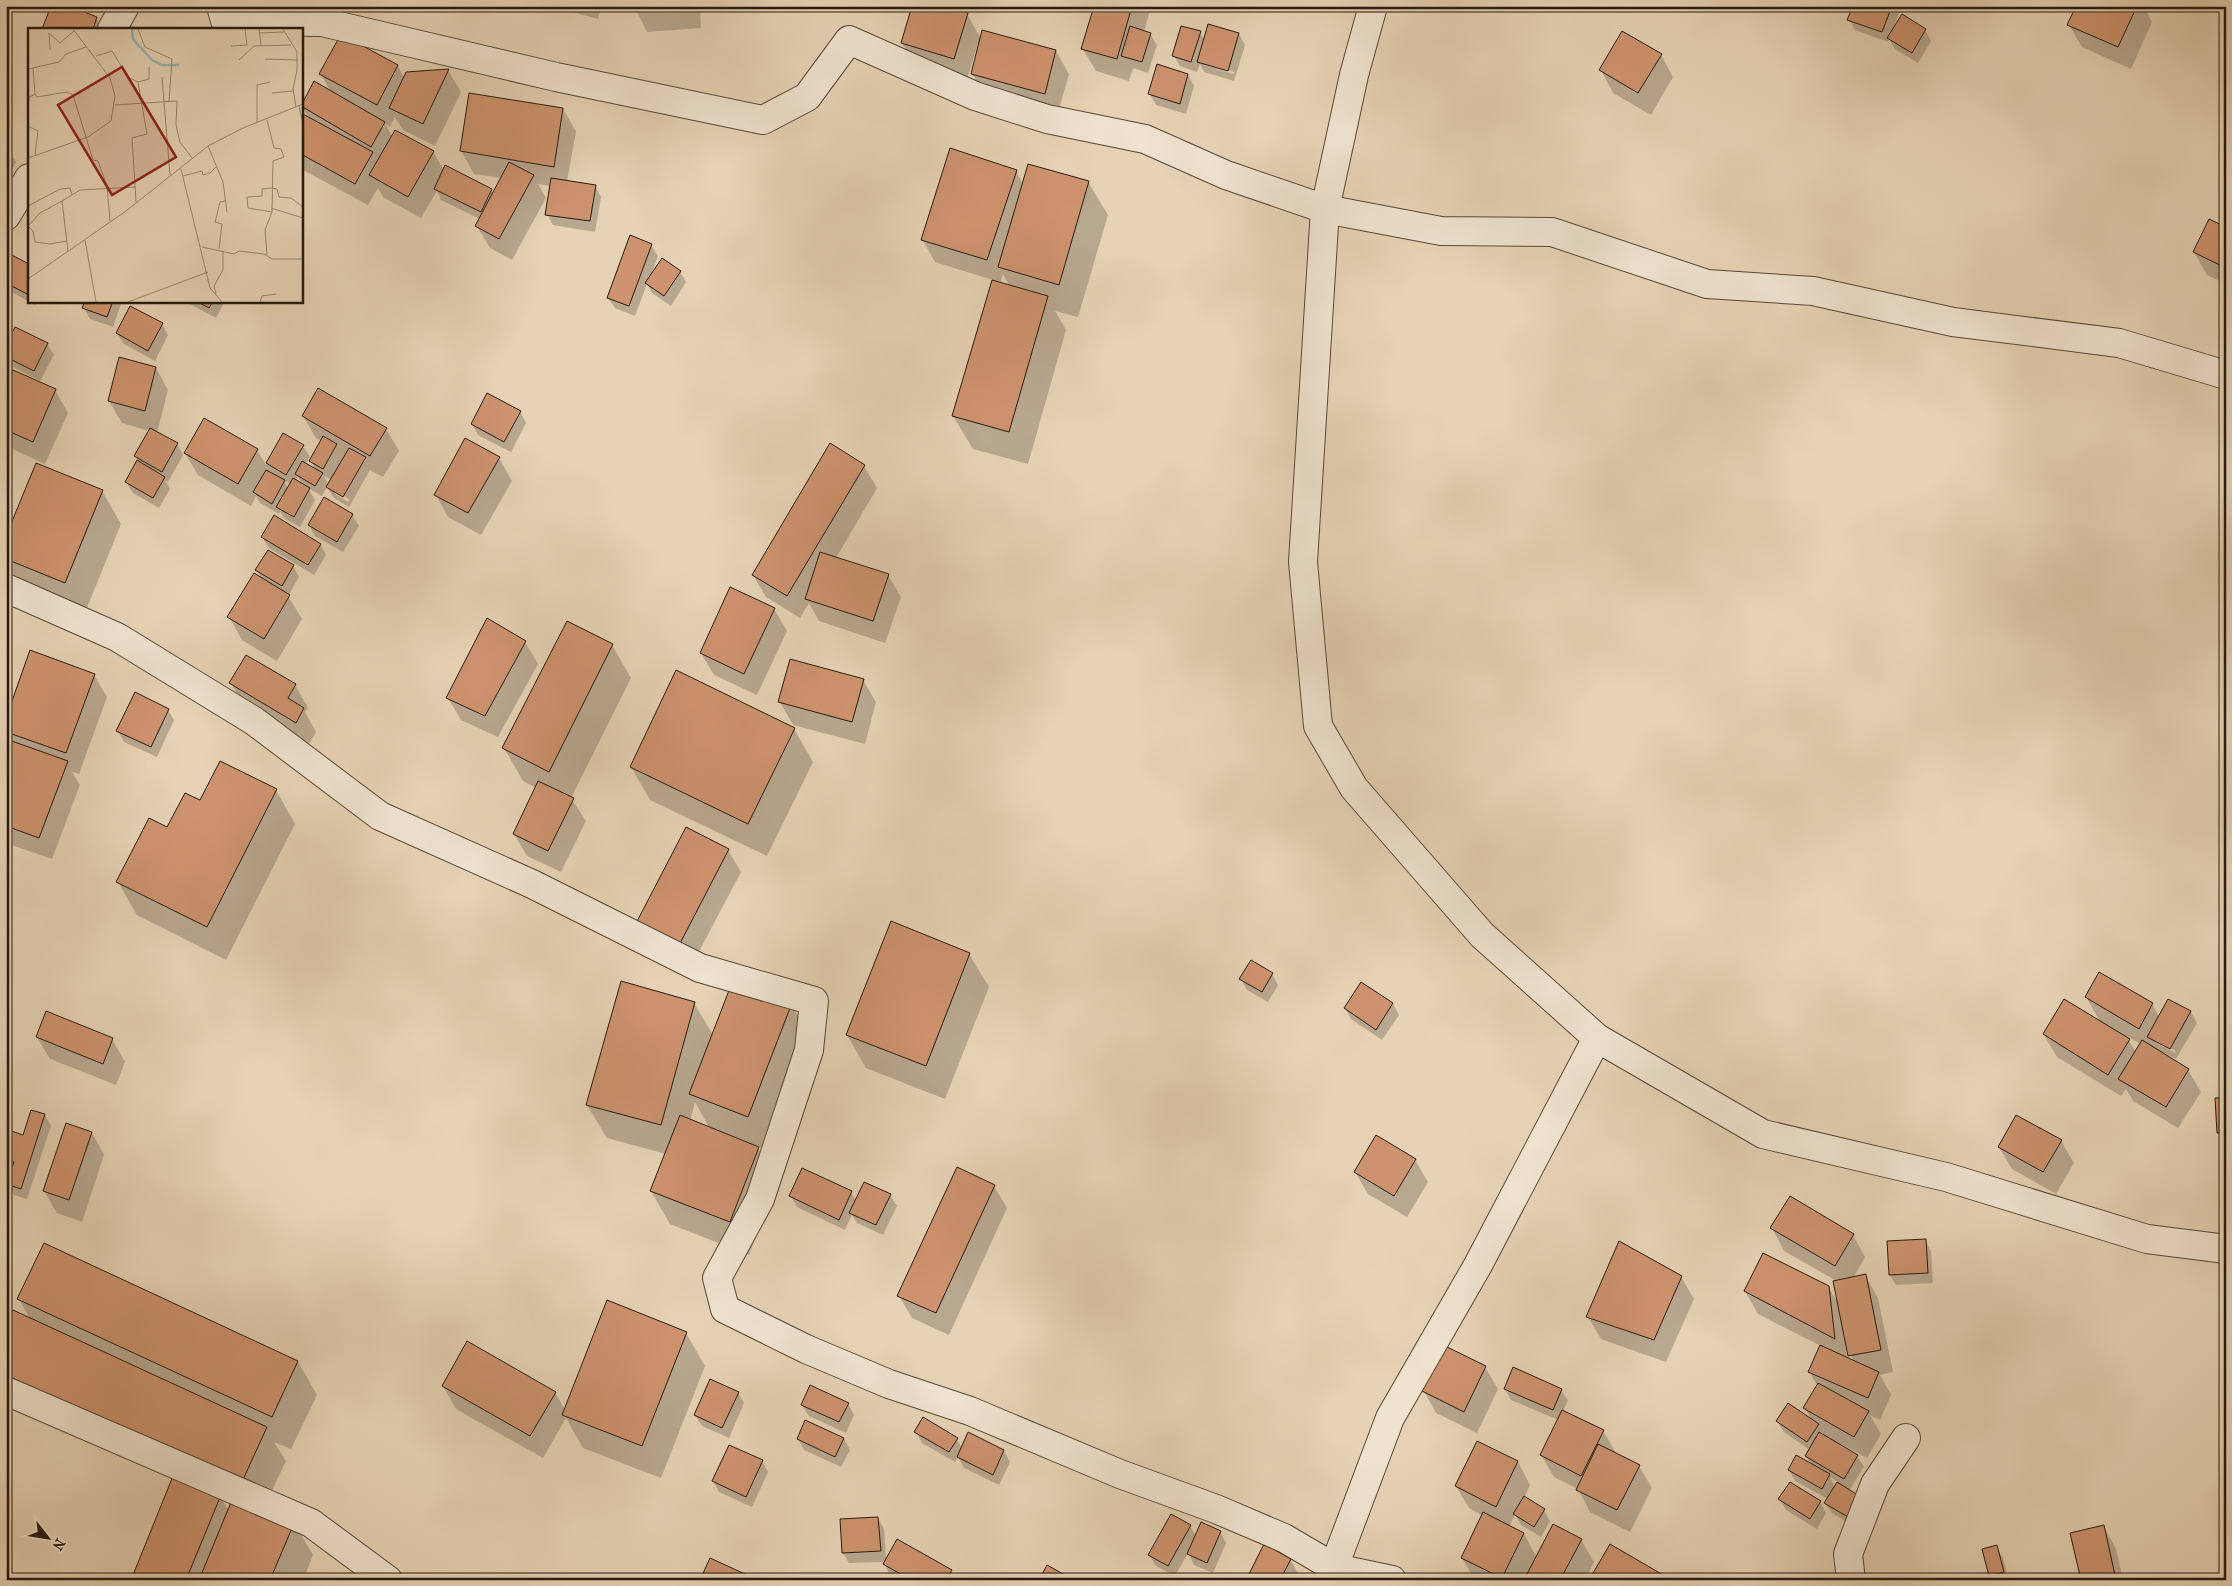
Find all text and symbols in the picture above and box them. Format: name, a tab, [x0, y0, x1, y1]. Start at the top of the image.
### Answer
inset map	[28, 28, 302, 302]
north arrow	[22, 1514, 72, 1564]
text: N	[48, 1536, 69, 1554]

